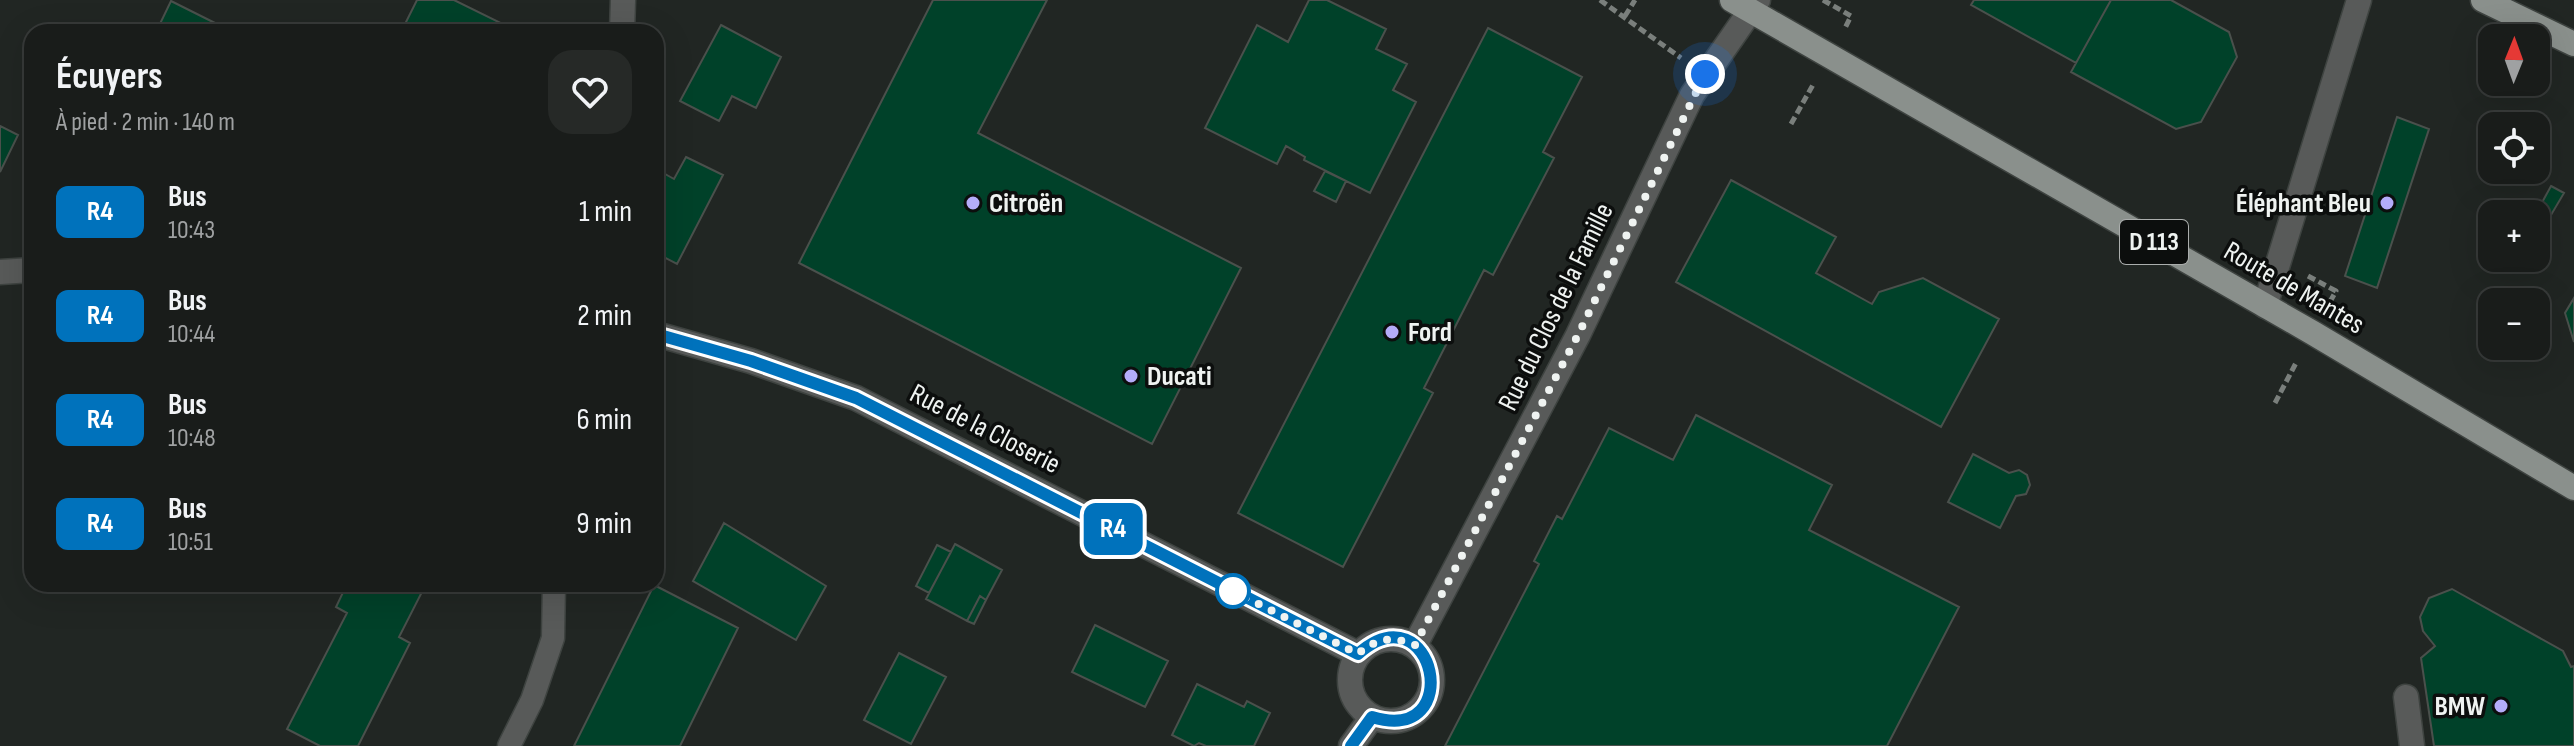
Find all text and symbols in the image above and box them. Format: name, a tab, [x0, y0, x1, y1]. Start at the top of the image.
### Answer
north arrow	[2478, 24, 2550, 96]
map controls	[2478, 24, 2550, 360]
button: heart	[548, 50, 632, 134]
text: Écuyers	[56, 54, 163, 99]
your location	[1685, 54, 1725, 94]
text: À pied · 2 min · 140 m	[56, 107, 235, 138]
button: locate	[2478, 112, 2550, 184]
text: Bus	[168, 179, 207, 215]
place label: Citroën	[989, 187, 1063, 220]
place label: Éléphant Bleu	[2236, 187, 2371, 220]
text: 1 min	[579, 194, 632, 230]
marker: Citroën	[964, 194, 982, 212]
marker: Éléphant Bleu	[2378, 194, 2396, 212]
text: R4	[87, 195, 113, 228]
street label: Rue du Clos de la Famille	[1491, 198, 1621, 416]
button: +	[2478, 200, 2550, 272]
text: 10:43	[168, 215, 215, 246]
road number: D 113	[2120, 220, 2188, 264]
street label: Route de Mantes	[2218, 235, 2370, 341]
text: Bus	[168, 283, 207, 319]
button: −	[2478, 288, 2550, 360]
text: 2 min	[577, 298, 632, 334]
text: R4	[87, 299, 113, 332]
place label: Ford	[1408, 316, 1452, 349]
text: 10:44	[168, 319, 215, 350]
marker: Ford	[1383, 323, 1401, 341]
place label: Ducati	[1147, 360, 1212, 393]
marker: Ducati	[1122, 367, 1140, 385]
street label: Rue de la Closerie	[904, 377, 1066, 481]
text: Bus	[168, 387, 207, 423]
text: 6 min	[576, 402, 632, 438]
text: R4	[87, 403, 113, 436]
text: 10:48	[168, 423, 216, 454]
text: Bus	[168, 491, 207, 527]
line badge: R4	[1077, 503, 1149, 555]
text: 9 min	[576, 506, 632, 542]
text: R4	[87, 507, 113, 540]
text: R4	[1100, 512, 1126, 545]
text: 10:51	[168, 527, 213, 558]
unlabelled marker	[1216, 574, 1250, 608]
place label: BMW	[2434, 690, 2485, 723]
marker: BMW	[2492, 697, 2510, 715]

